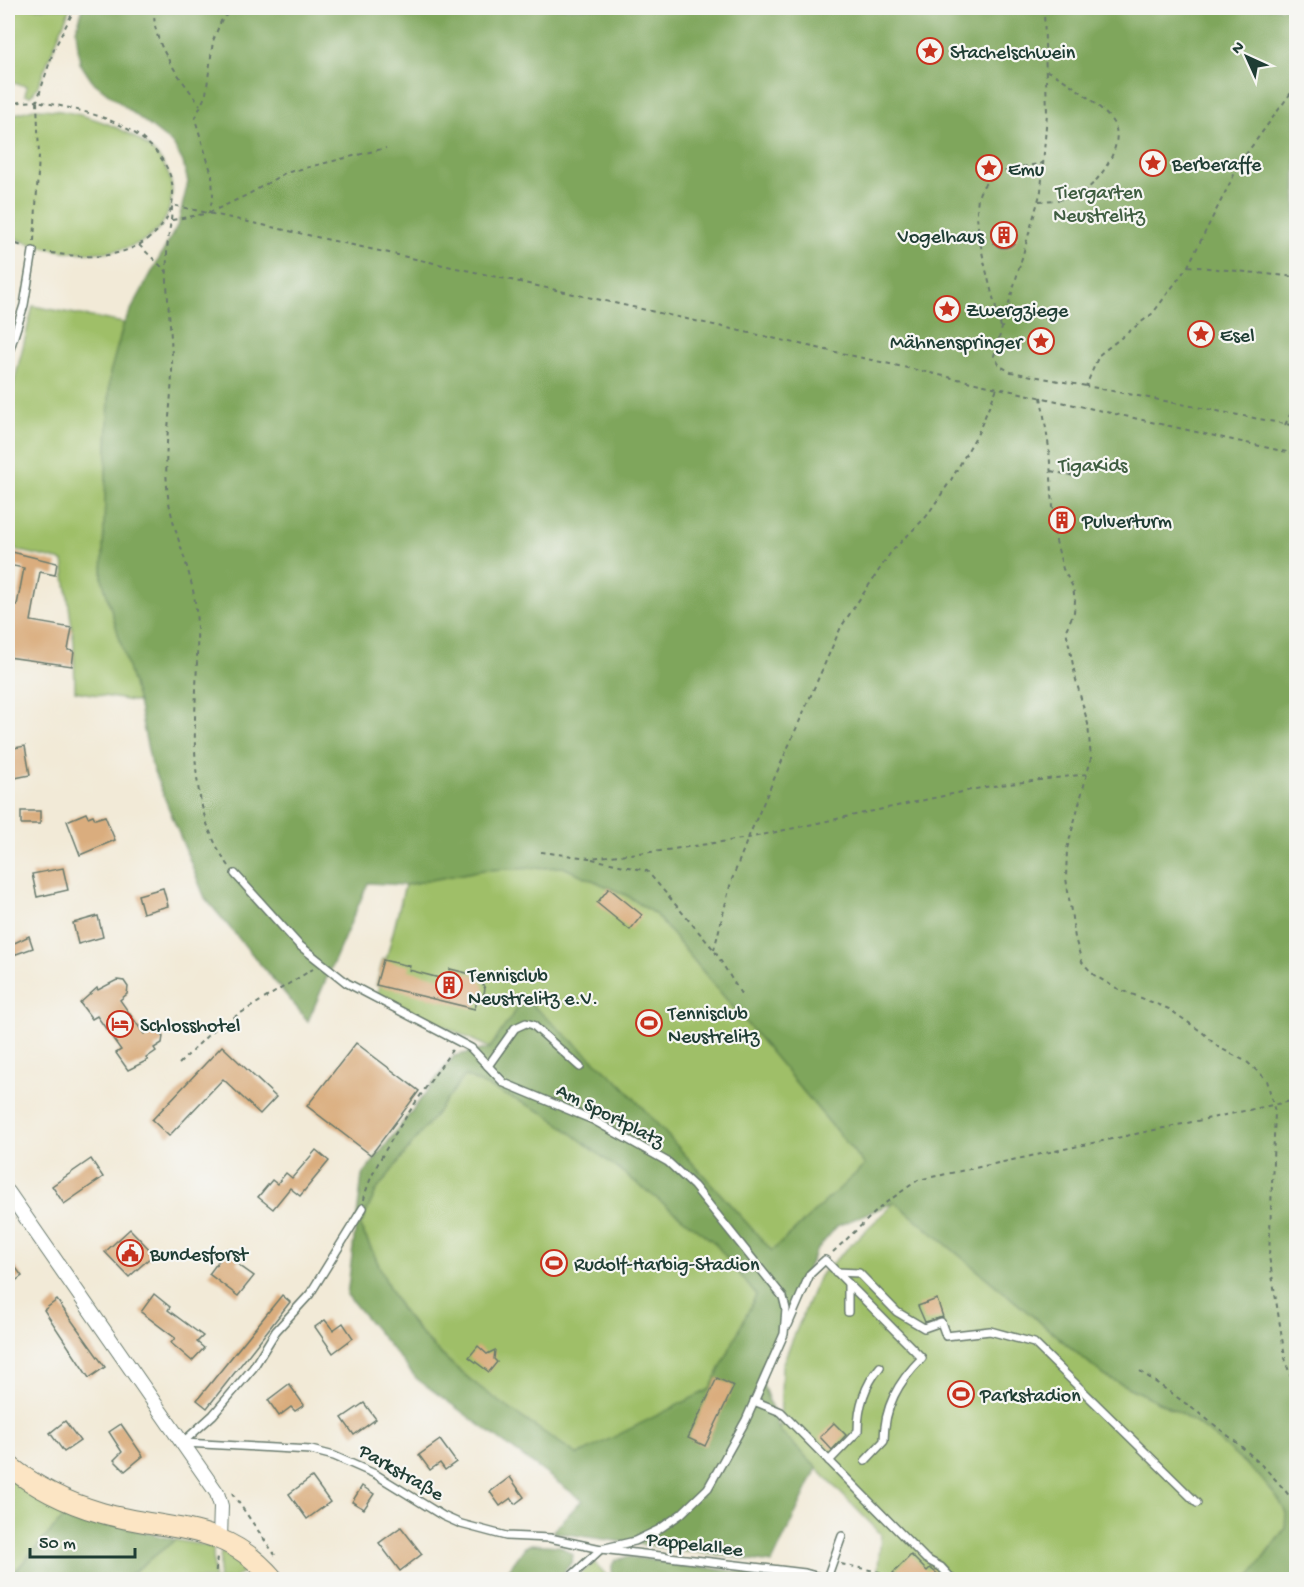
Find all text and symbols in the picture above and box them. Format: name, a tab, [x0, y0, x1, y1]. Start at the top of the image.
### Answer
north arrow	[1217, 27, 1277, 87]
place icon: Stachelschwein	[915, 36, 945, 66]
text: N	[1228, 38, 1250, 59]
place label: Stachelschwein	[950, 43, 1076, 66]
place icon: Berberaffe	[1138, 148, 1168, 178]
place icon: Emu	[974, 153, 1004, 183]
place label: Berberaffe	[1171, 155, 1262, 178]
place label: Emu	[1008, 160, 1045, 183]
park label: Tiergarten Neustrelitz	[1053, 183, 1146, 229]
building icon: Vogelhaus	[989, 220, 1019, 250]
place label: Vogelhaus	[897, 227, 985, 250]
place icon: Zwergziege	[932, 294, 962, 324]
place label: Zwergziege	[966, 301, 1069, 324]
place icon: Esel	[1186, 319, 1216, 349]
place icon: Mähnenspringer	[1026, 326, 1056, 356]
place label: Esel	[1220, 326, 1255, 349]
place label: Mähnenspringer	[890, 333, 1024, 356]
park label: TigaKids	[1058, 456, 1128, 479]
building icon: Pulverturm	[1047, 505, 1077, 535]
place label: Pulverturm	[1081, 512, 1172, 535]
place label: Tennisclub Neustrelitz e.V.	[467, 966, 598, 1012]
building icon: Tennisclub Neustrelitz e.V.	[434, 970, 464, 1000]
place label: Tennisclub Neustrelitz	[667, 1004, 761, 1050]
sports icon: Tennisclub Neustrelitz	[634, 1008, 664, 1038]
hotel icon: Schlosshotel	[105, 1009, 135, 1039]
place label: Schlosshotel	[140, 1016, 240, 1039]
street label: Am Sportplatz	[552, 1080, 668, 1155]
public building icon: Bundesforst	[115, 1238, 145, 1268]
place label: Bundesforst	[149, 1245, 249, 1268]
sports icon: Rudolf-Harbig-Stadion	[539, 1248, 569, 1278]
place label: Rudolf-Harbig-Stadion	[574, 1255, 760, 1278]
sports icon: Parkstadion	[946, 1379, 976, 1409]
place label: Parkstadion	[979, 1386, 1081, 1409]
street label: Parkstraße	[353, 1440, 447, 1508]
scale bar	[30, 1521, 135, 1559]
street label: Pappelallee	[644, 1529, 745, 1564]
text: 50 m	[39, 1534, 76, 1555]

